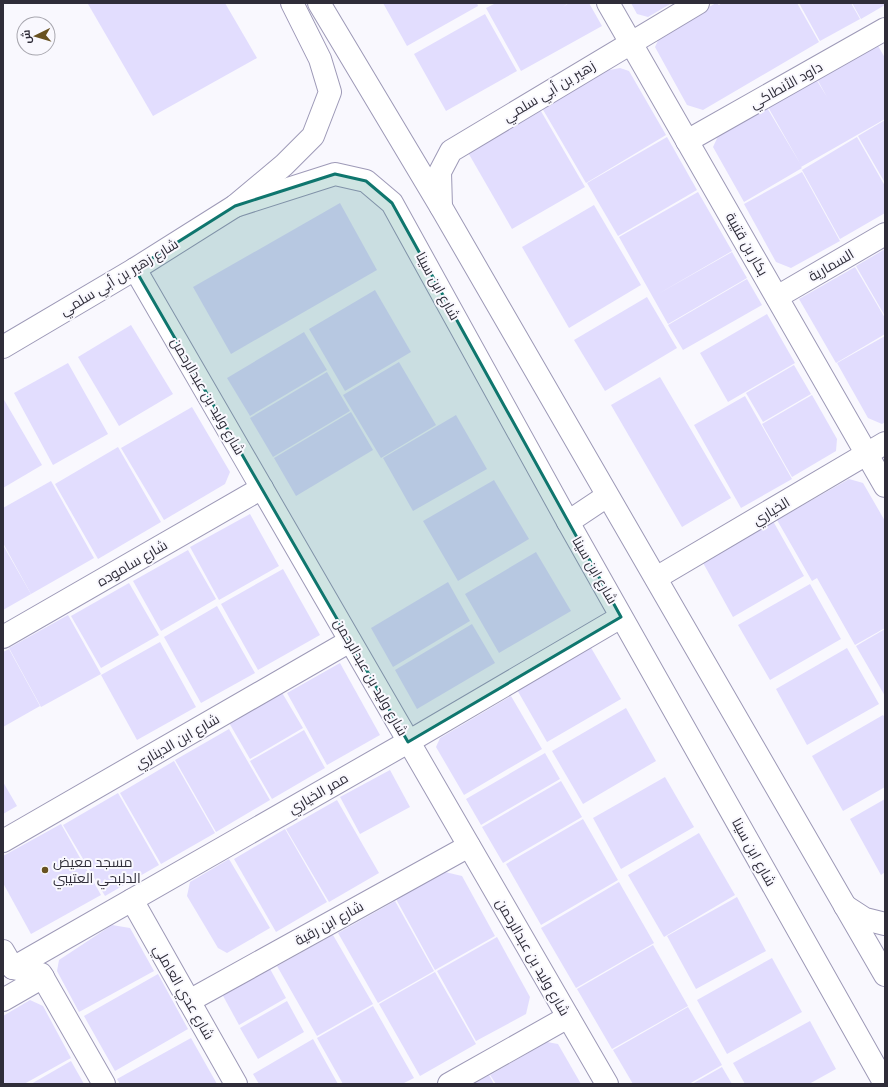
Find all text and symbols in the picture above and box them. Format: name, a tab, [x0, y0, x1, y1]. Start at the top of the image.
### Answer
north arrow	[16, 16, 56, 56]
text: ش	[19, 29, 34, 44]
street label: زهير بن أبي سلمي	[500, 56, 600, 128]
street label: داود الأنطاكي	[747, 58, 827, 115]
street label: بكار بن قتيبة	[723, 210, 771, 278]
street label: شارع زهير بن أبي سلمي	[56, 234, 183, 322]
street label: السمارية	[805, 246, 857, 284]
street label: شارع ابن سينا	[412, 249, 463, 323]
street label: شارع وليد بن عبدالرحمن	[167, 334, 248, 458]
street label: الخياري	[750, 494, 795, 532]
street label: شارع ابن سينا	[568, 533, 621, 607]
street label: شارع ساموده	[94, 536, 170, 590]
street label: شارع وليد بن عبدالرحمن	[330, 615, 411, 739]
street label: شارع ابن الديناري	[132, 710, 224, 775]
street label: ممر الخياري	[285, 769, 353, 820]
street label: شارع ابن سينا	[728, 815, 779, 889]
place label: مسجد معيض الدلبحي العتيبي	[53, 854, 141, 890]
marker: مسجد معيض الدلبحي العتيبي	[40, 865, 50, 875]
street label: شارع وليد بن عبدالرحمن	[492, 895, 573, 1019]
street label: شارع ابن رقية	[292, 898, 366, 949]
street label: شارع عدي العاملي	[147, 942, 218, 1044]

